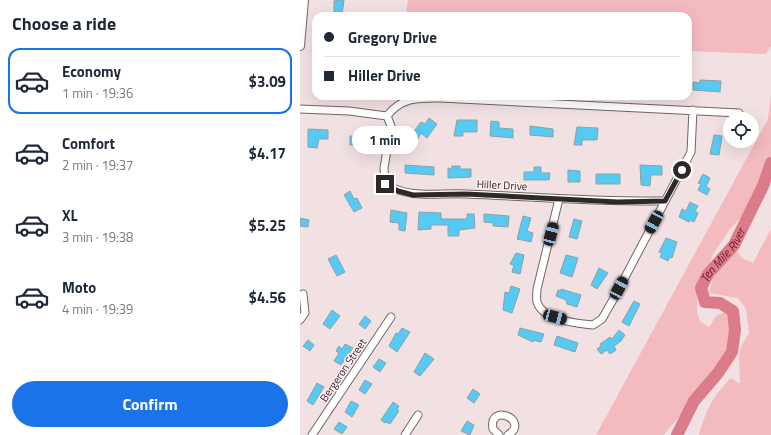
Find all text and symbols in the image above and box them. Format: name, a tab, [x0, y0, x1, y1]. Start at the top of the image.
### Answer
text: Choose a ride	[12, 10, 116, 37]
text: Gregory Drive	[348, 26, 437, 49]
text: Economy	[62, 60, 121, 83]
icon: car	[14, 63, 50, 99]
text: Hiller Drive	[348, 64, 421, 87]
text: $3.09	[249, 70, 286, 93]
text: 1 min · 19:36	[62, 83, 133, 103]
map controls	[723, 112, 759, 148]
button: locate	[723, 112, 759, 148]
callout: 1 min	[352, 126, 418, 154]
text: 1 min	[369, 130, 401, 150]
text: Comfort	[62, 132, 115, 155]
icon: car	[14, 135, 50, 171]
text: $4.17	[249, 142, 286, 165]
text: 2 min · 19:37	[62, 155, 133, 175]
route start	[673, 161, 691, 179]
route end	[376, 175, 394, 193]
street label: Hiller Drive	[476, 176, 528, 194]
text: XL	[62, 204, 78, 227]
icon: car	[14, 207, 50, 243]
car	[643, 209, 665, 235]
text: $5.25	[249, 214, 286, 237]
car	[542, 221, 560, 247]
water label: Ten Mile River	[695, 223, 751, 286]
text: 3 min · 19:38	[62, 227, 133, 247]
car	[608, 275, 630, 301]
text: Moto	[62, 276, 96, 299]
icon: car	[14, 279, 50, 315]
text: $4.56	[249, 286, 286, 309]
text: 4 min · 19:39	[62, 299, 133, 319]
car	[542, 308, 568, 326]
street label: Bergeron Street	[316, 335, 370, 405]
button: Confirm	[12, 381, 288, 427]

